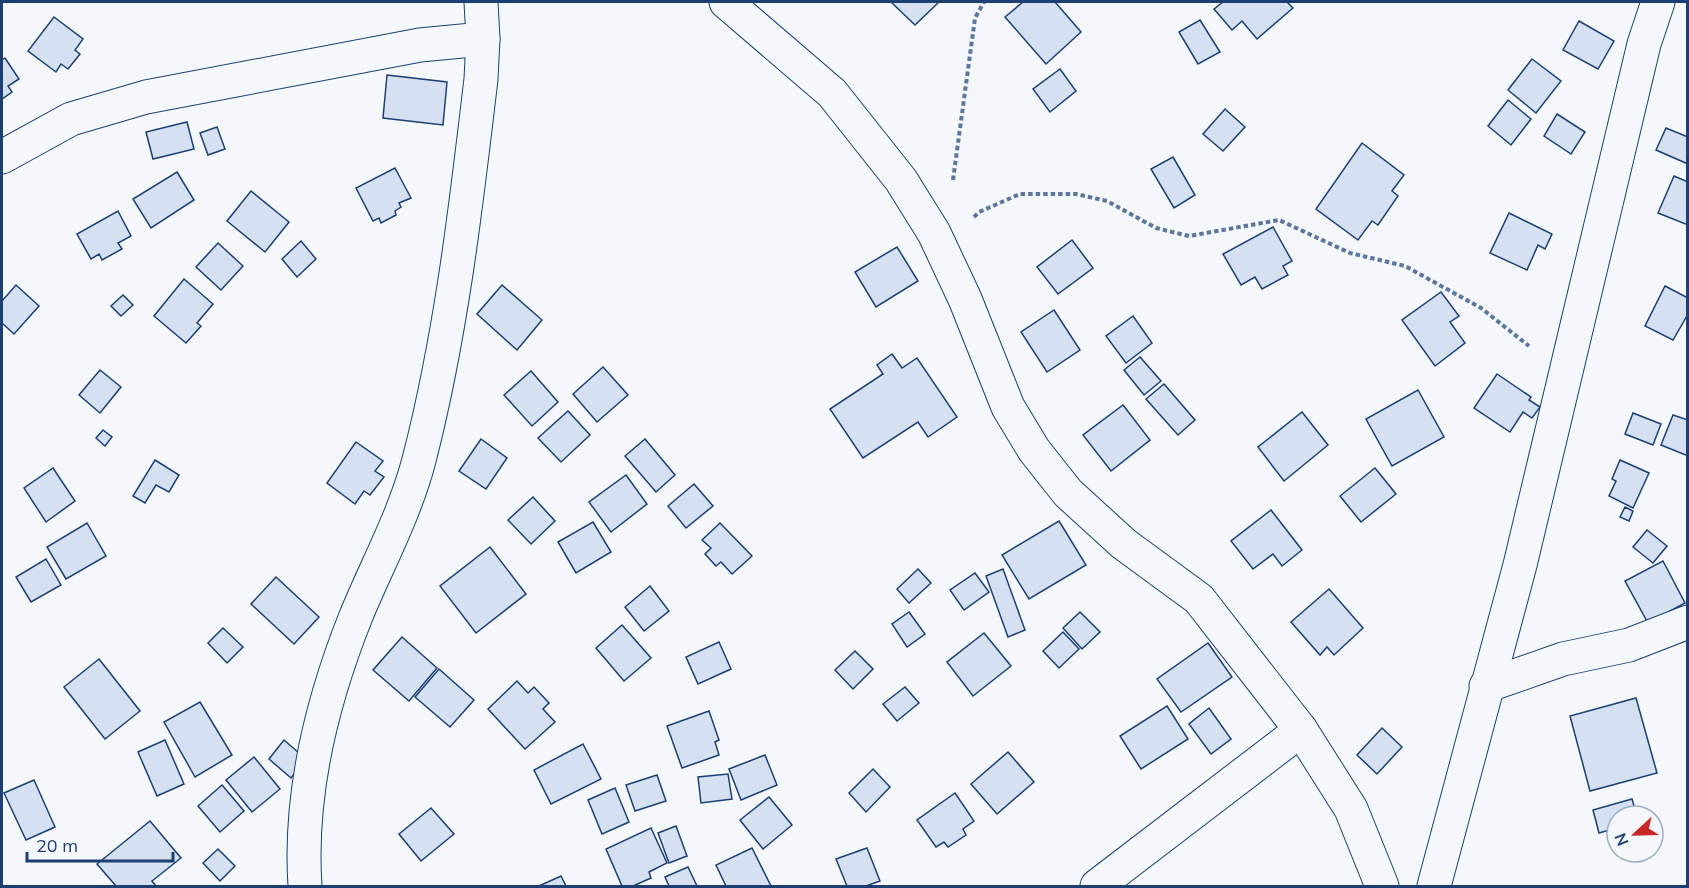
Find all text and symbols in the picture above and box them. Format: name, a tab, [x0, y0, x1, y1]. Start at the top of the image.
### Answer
north arrow	[1605, 804, 1665, 864]
scale bar	[27, 825, 172, 863]
text: N	[1610, 830, 1633, 849]
text: 20 m	[36, 834, 78, 857]

